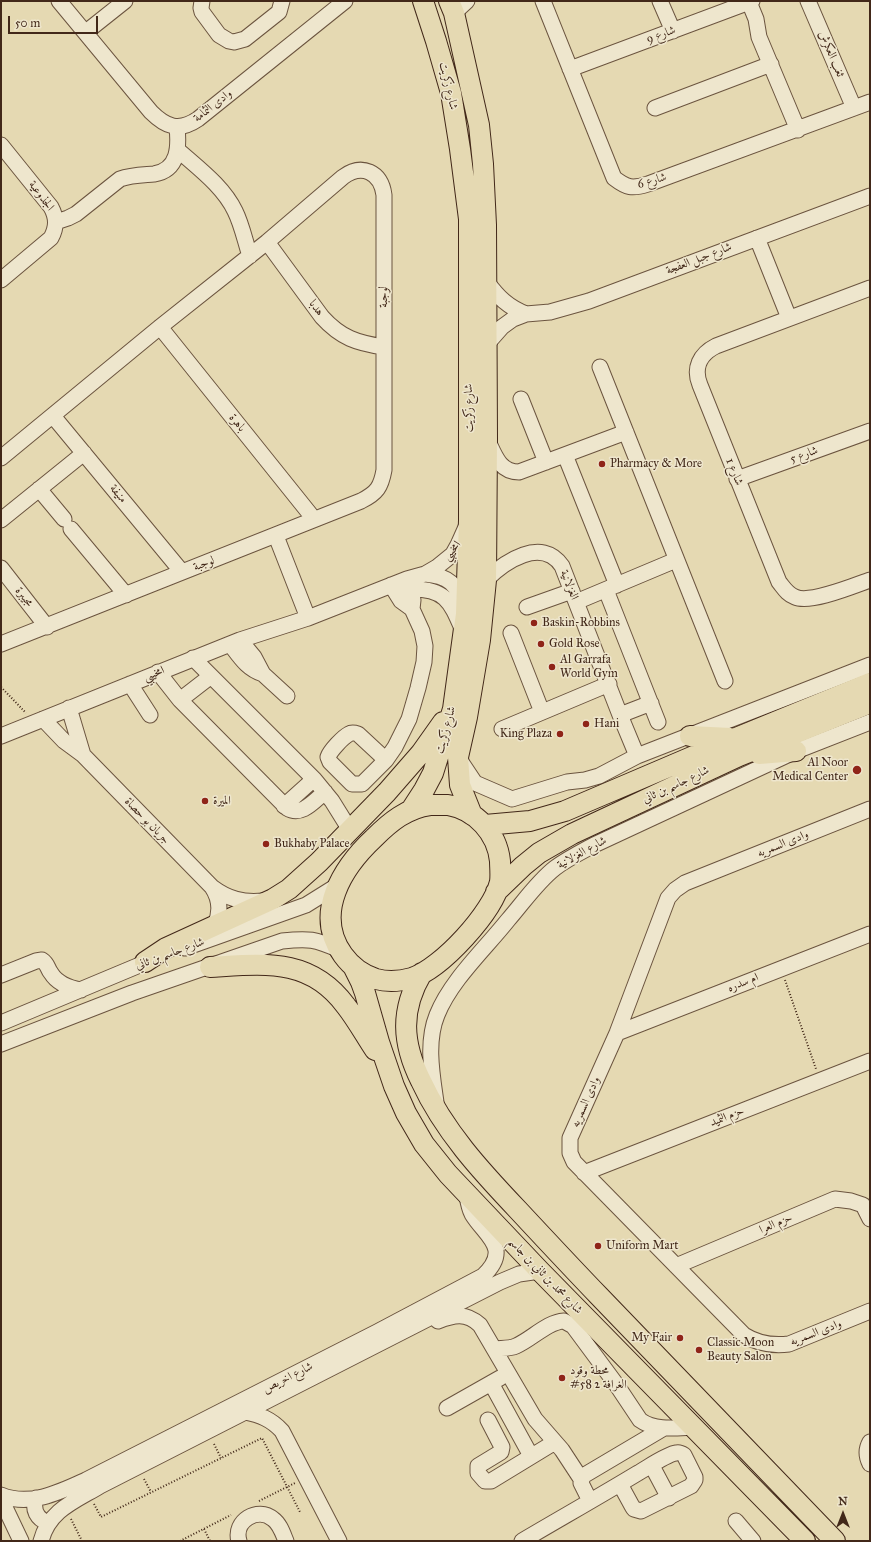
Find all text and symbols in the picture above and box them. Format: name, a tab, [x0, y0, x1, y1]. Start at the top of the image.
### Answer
scale bar	[10, 8, 100, 34]
text: 50 m	[15, 16, 40, 30]
street label: شارع 9	[645, 23, 677, 47]
street label: ثغب العكرش	[815, 29, 847, 79]
street label: شارع زكريت	[436, 61, 460, 111]
street label: وادى الثمامة	[191, 86, 235, 126]
street label: شارع 6	[636, 170, 668, 192]
street label: الجذوعية	[25, 178, 57, 214]
street label: شارع جبل العفجة	[664, 240, 734, 278]
street label: لوجبة	[377, 286, 391, 308]
street label: هدبا	[305, 297, 327, 319]
street label: شارع زكريت	[462, 384, 476, 432]
street label: باهرة	[225, 411, 249, 435]
street label: شارع 5	[788, 443, 820, 467]
street label: شارع 1	[722, 456, 746, 488]
place label: Pharmacy & More	[610, 457, 702, 471]
marker: Pharmacy & More	[597, 459, 607, 469]
street label: منيفة	[106, 482, 130, 506]
street label: امخيبي	[440, 538, 464, 564]
street label: لوجبة	[191, 553, 217, 575]
street label: الغزلانية	[557, 568, 581, 602]
street label: مجيبرة	[12, 584, 36, 610]
place label: Baskin-Robbins	[542, 616, 620, 630]
marker: Baskin-Robbins	[529, 618, 539, 628]
place label: Gold Rose	[549, 637, 600, 651]
marker: Gold Rose	[536, 639, 546, 649]
place label: Al Garrafa World Gym	[560, 653, 618, 681]
marker: Al Garrafa World Gym	[547, 662, 557, 672]
street label: امخيبي	[141, 663, 167, 685]
street label: شارع زكريت	[433, 705, 459, 755]
place label: Hani	[594, 717, 619, 731]
marker: Hani	[581, 719, 591, 729]
place label: King Plaza	[500, 727, 552, 741]
marker: King Plaza	[555, 729, 565, 739]
place label: Al Noor Medical Center	[772, 756, 848, 784]
street label: شارع جاسم بن ثاني	[640, 763, 712, 807]
marker: Al Noor Medical Center	[851, 764, 863, 776]
place label: الميرة	[213, 794, 231, 808]
street label: جريان بو حصاة	[121, 795, 173, 847]
marker: الميرة	[200, 796, 210, 806]
street label: وادى السمريه	[755, 827, 811, 861]
street label: شارع الغزلانية	[555, 834, 609, 872]
place label: Bukhaby Palace	[274, 837, 350, 851]
marker: Bukhaby Palace	[261, 839, 271, 849]
street label: شارع جاسم بن ثاني	[134, 935, 206, 973]
street label: ام سدره	[725, 970, 761, 996]
street label: وادى السمريه	[568, 1074, 604, 1130]
street label: حزم الثميد	[708, 1104, 746, 1130]
street label: حزم العرا	[757, 1211, 795, 1237]
street label: شارع محمد بن ثاني بن جاسم	[505, 1235, 585, 1317]
place label: Uniform Mart	[606, 1239, 678, 1253]
marker: Uniform Mart	[593, 1241, 603, 1251]
street label: وادى السمريه	[788, 1317, 844, 1349]
place label: My Fair	[631, 1331, 672, 1345]
marker: My Fair	[675, 1333, 685, 1343]
place label: Classic Moon Beauty Salon	[707, 1336, 774, 1364]
marker: Classic Moon Beauty Salon	[694, 1345, 704, 1355]
street label: شارع اخريص	[260, 1359, 316, 1397]
place label: محطة وقود #58 الغرافة 2	[570, 1364, 627, 1392]
marker: محطة وقود #58 الغرافة 2	[557, 1373, 567, 1383]
north arrow	[823, 1494, 863, 1534]
text: N	[838, 1495, 848, 1508]

